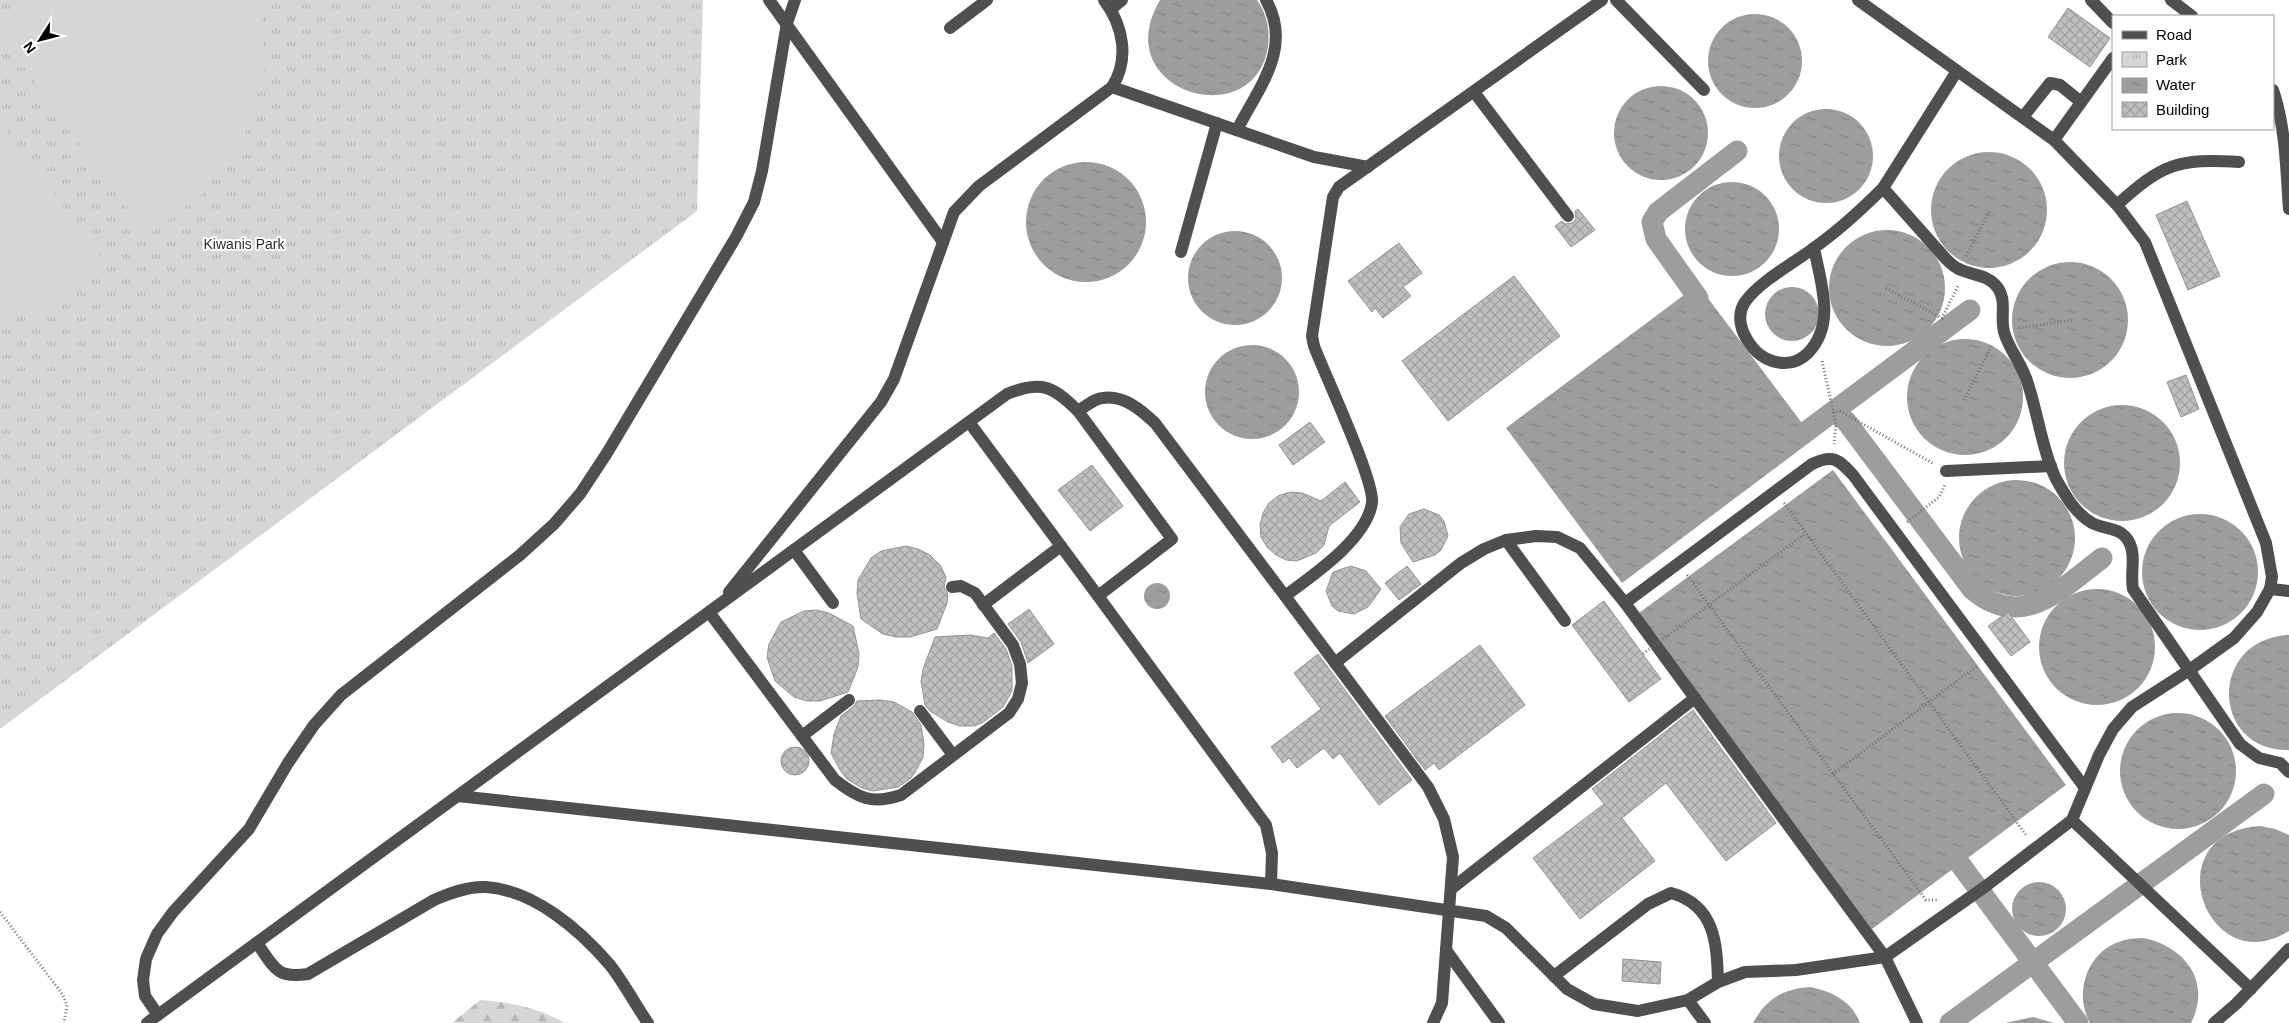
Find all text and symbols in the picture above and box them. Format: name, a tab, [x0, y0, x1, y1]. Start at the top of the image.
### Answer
north arrow	[15, 15, 65, 65]
legend	[2112, 15, 2274, 130]
text: Road	[2156, 26, 2192, 43]
text: N	[20, 39, 39, 56]
text: Park	[2156, 51, 2187, 68]
text: Water	[2156, 76, 2195, 93]
text: Building	[2156, 101, 2209, 118]
park label: Kiwanis Park	[204, 236, 285, 252]

